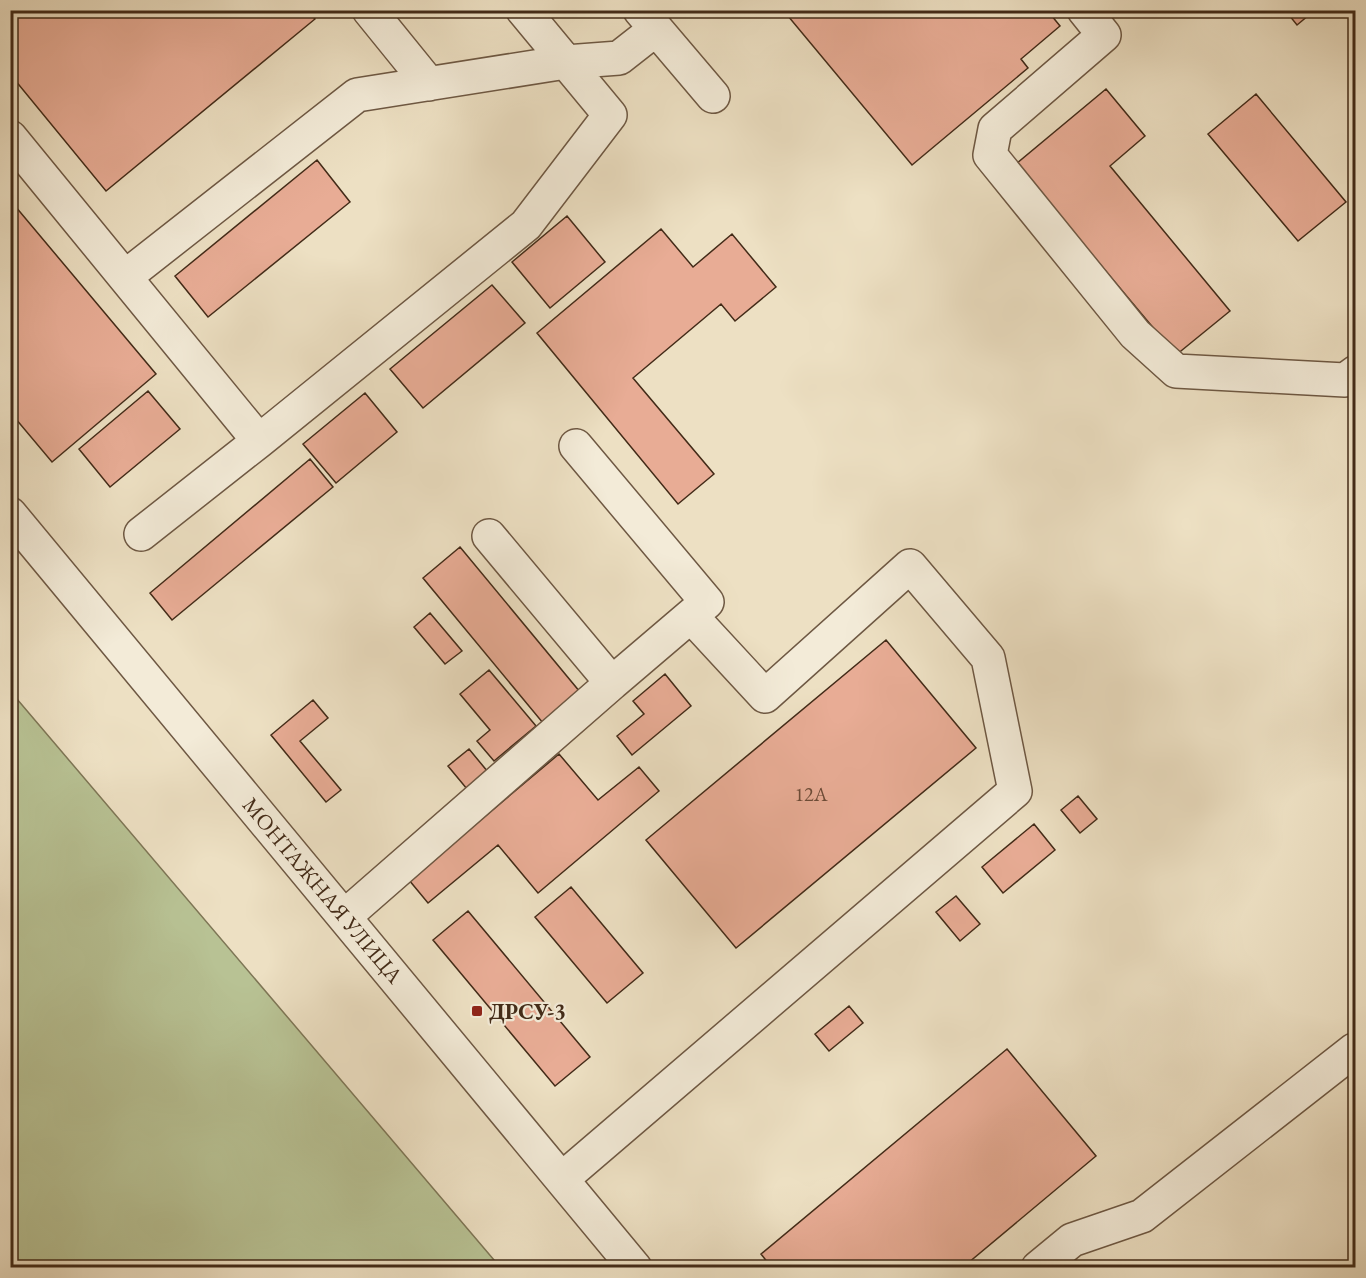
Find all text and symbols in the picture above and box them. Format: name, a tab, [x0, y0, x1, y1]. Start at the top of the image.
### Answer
house number: 12А	[794, 781, 828, 807]
street label: МОНТАЖНАЯ УЛИЦА	[236, 791, 410, 990]
place label: ДРСУ-3	[489, 997, 566, 1026]
marker: ДРСУ-3	[470, 1004, 484, 1018]

